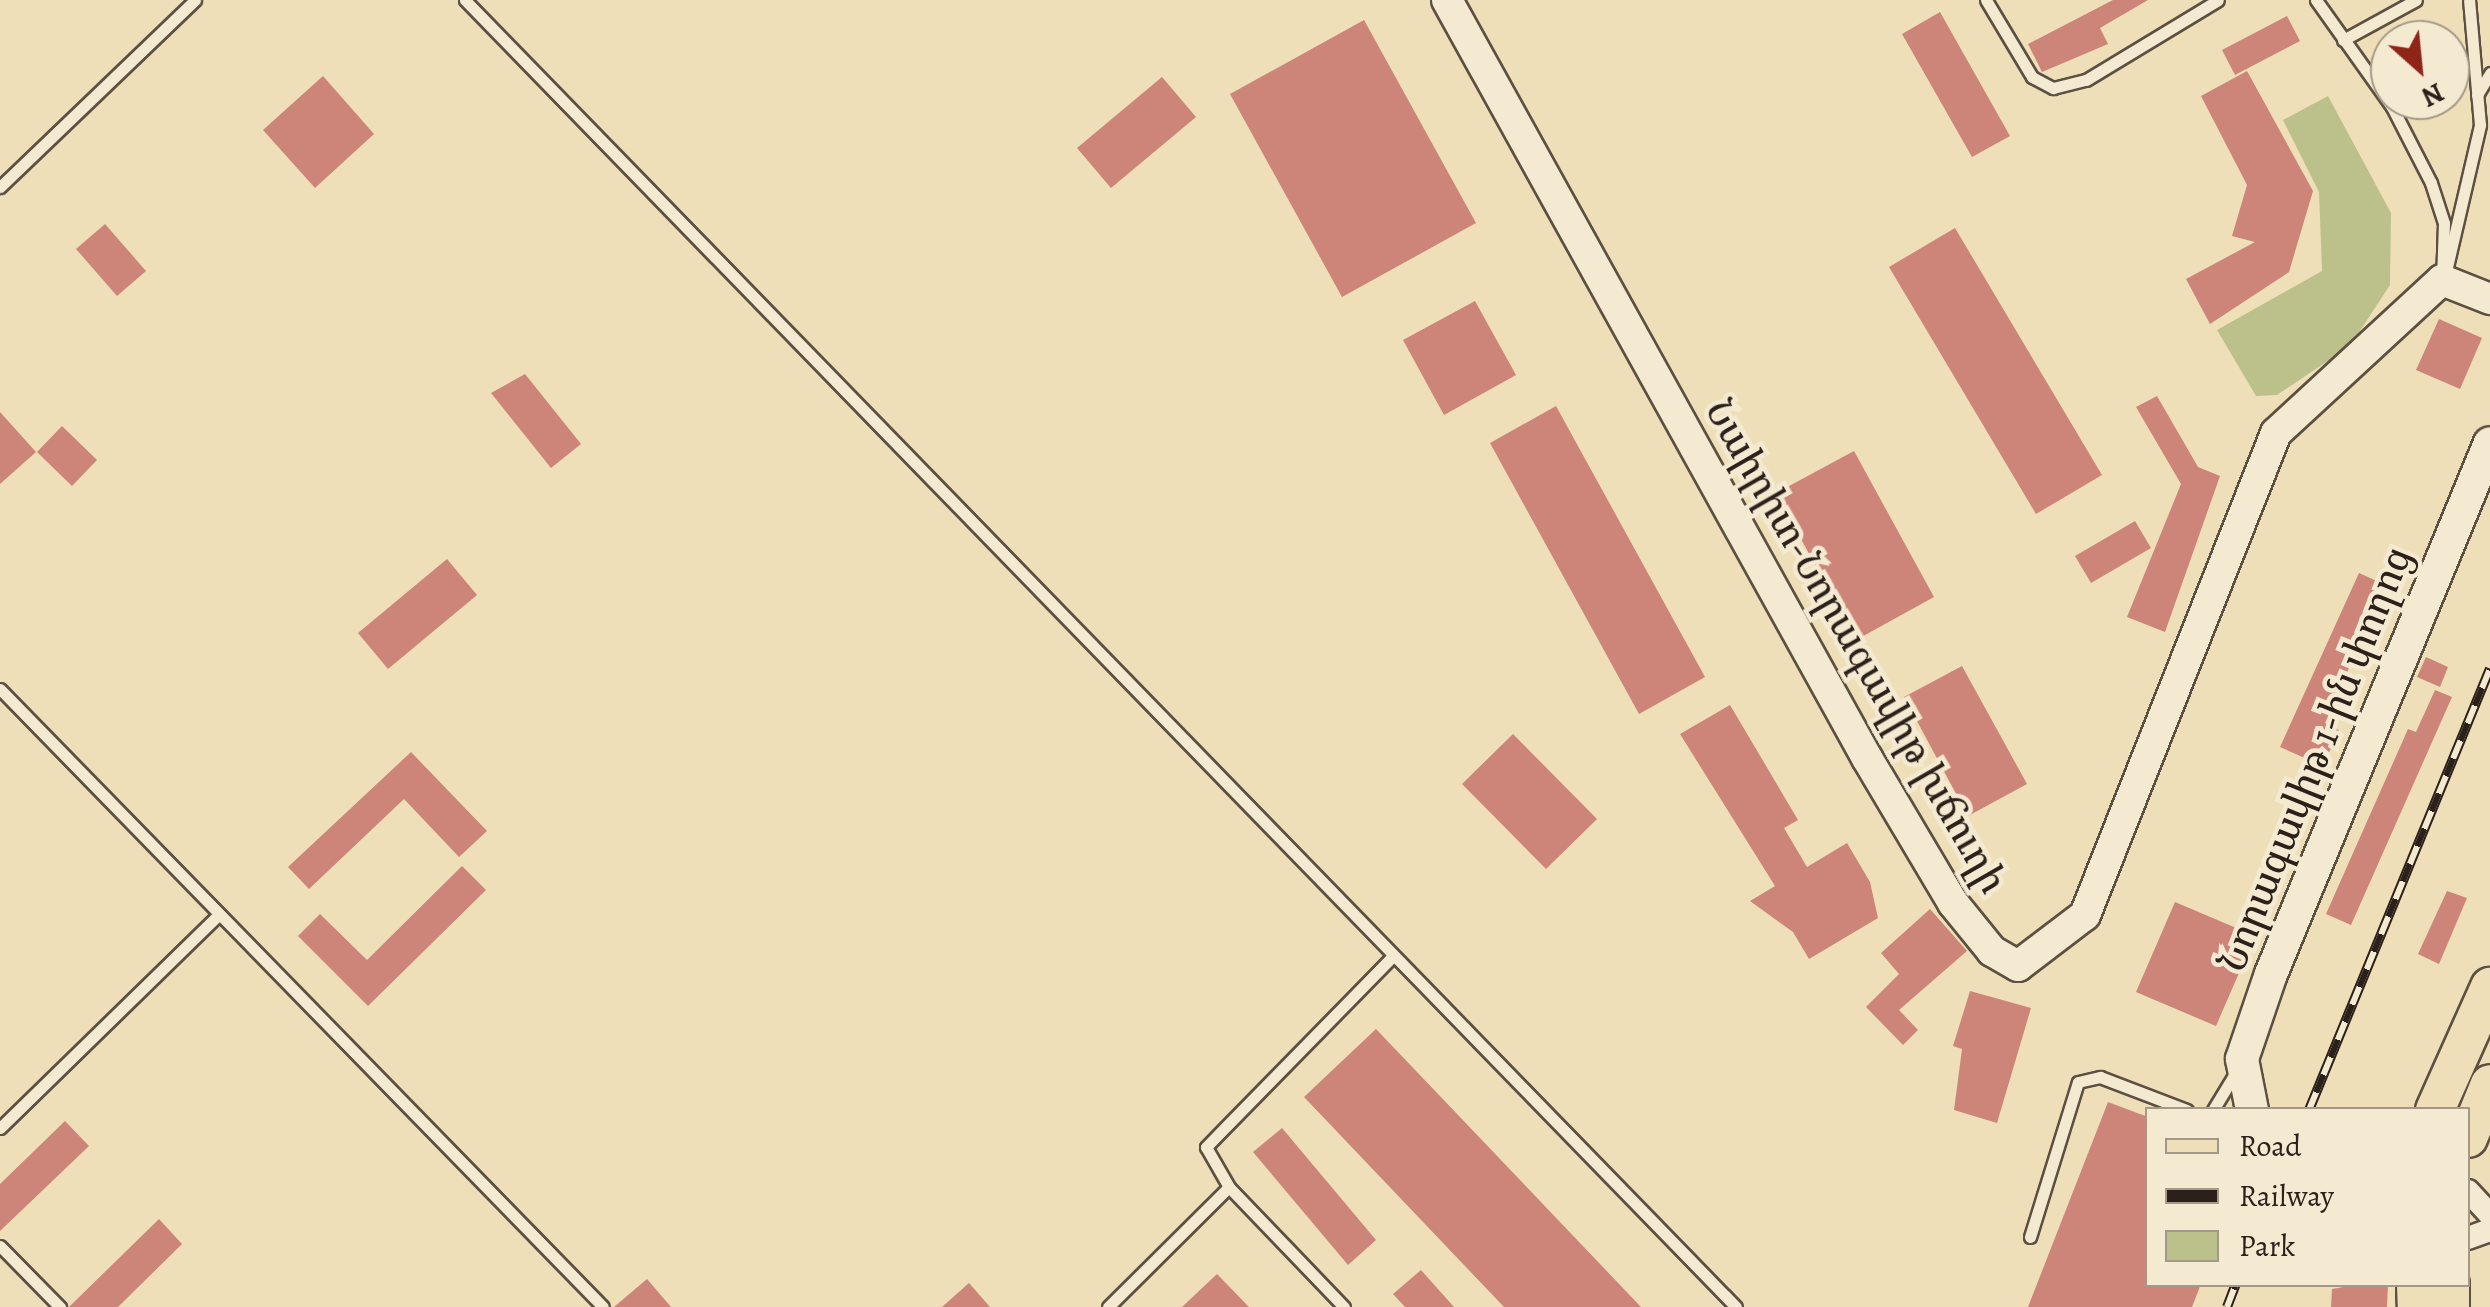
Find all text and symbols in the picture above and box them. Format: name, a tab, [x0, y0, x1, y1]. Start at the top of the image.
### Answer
north arrow	[2370, 20, 2470, 120]
text: N	[2415, 73, 2450, 117]
street label: Նաիրիտ-Նորագավիթ խճուղի	[1695, 391, 2017, 901]
street label: Նորագավիթ 1-ին փողոց	[2208, 540, 2422, 978]
legend	[2145, 1107, 2470, 1287]
text: Road	[2239, 1126, 2301, 1166]
text: Railway	[2239, 1176, 2334, 1216]
text: Park	[2239, 1226, 2295, 1266]

